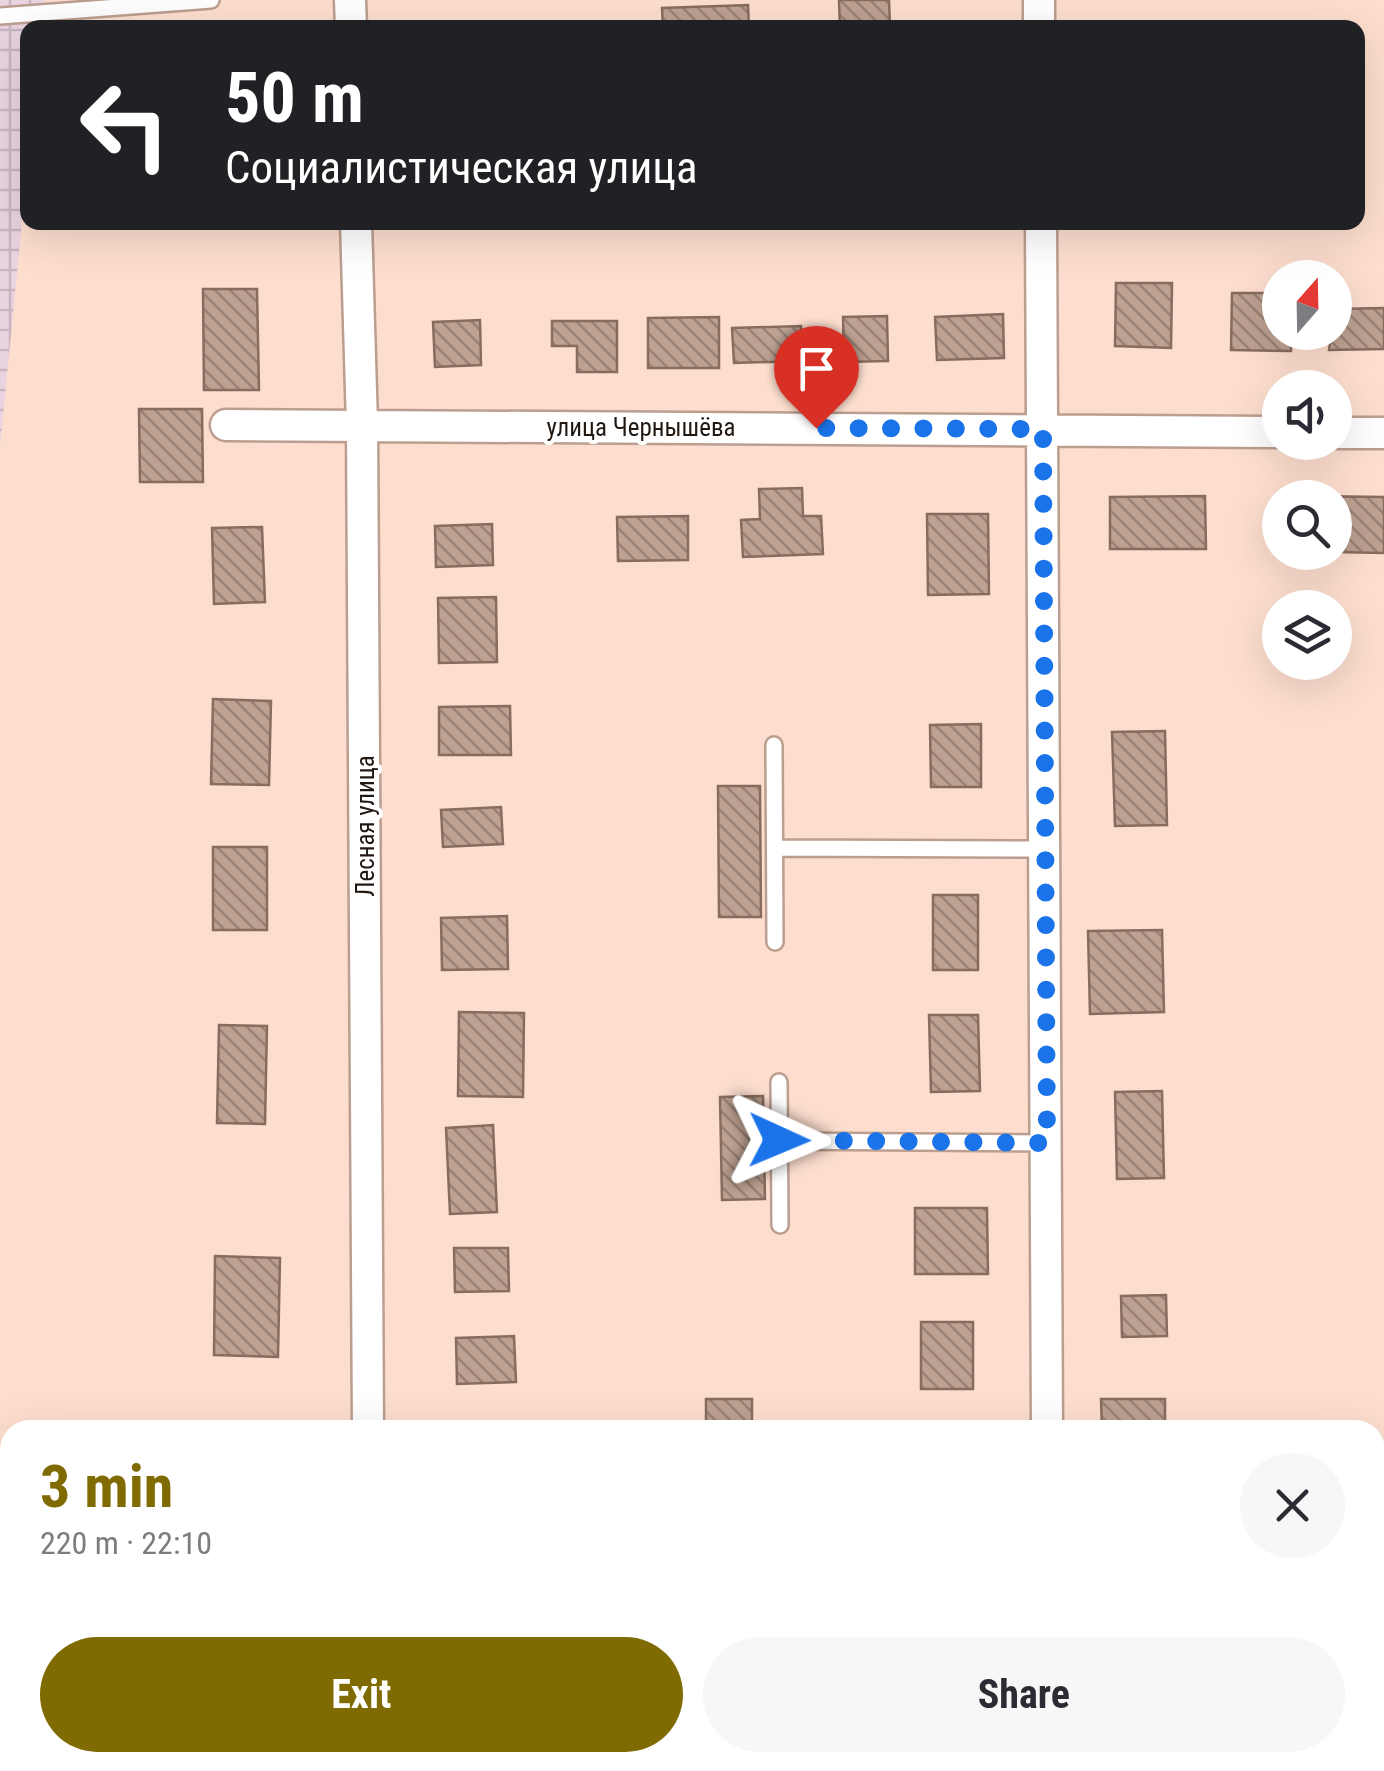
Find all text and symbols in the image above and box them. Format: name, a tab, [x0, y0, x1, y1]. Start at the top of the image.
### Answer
text: 50 m	[225, 57, 364, 139]
icon: left	[60, 60, 190, 190]
text: Социалистическая улица	[225, 141, 697, 194]
north arrow	[1262, 260, 1352, 350]
map controls	[1262, 260, 1352, 680]
pin	[774, 326, 859, 429]
icon: arrive	[789, 341, 844, 396]
button: sound	[1262, 370, 1352, 460]
street label: улица Чернышёва	[547, 413, 735, 442]
button: search	[1262, 480, 1352, 570]
button: layers	[1262, 590, 1352, 680]
street label: Лесная улица	[351, 755, 380, 897]
position arrow	[727, 1088, 831, 1192]
text: 3 min	[40, 1451, 173, 1522]
button: close	[1240, 1453, 1345, 1558]
text: 220 m · 22:10	[40, 1524, 212, 1562]
button: Exit	[40, 1637, 683, 1752]
button: Share	[703, 1637, 1345, 1752]

